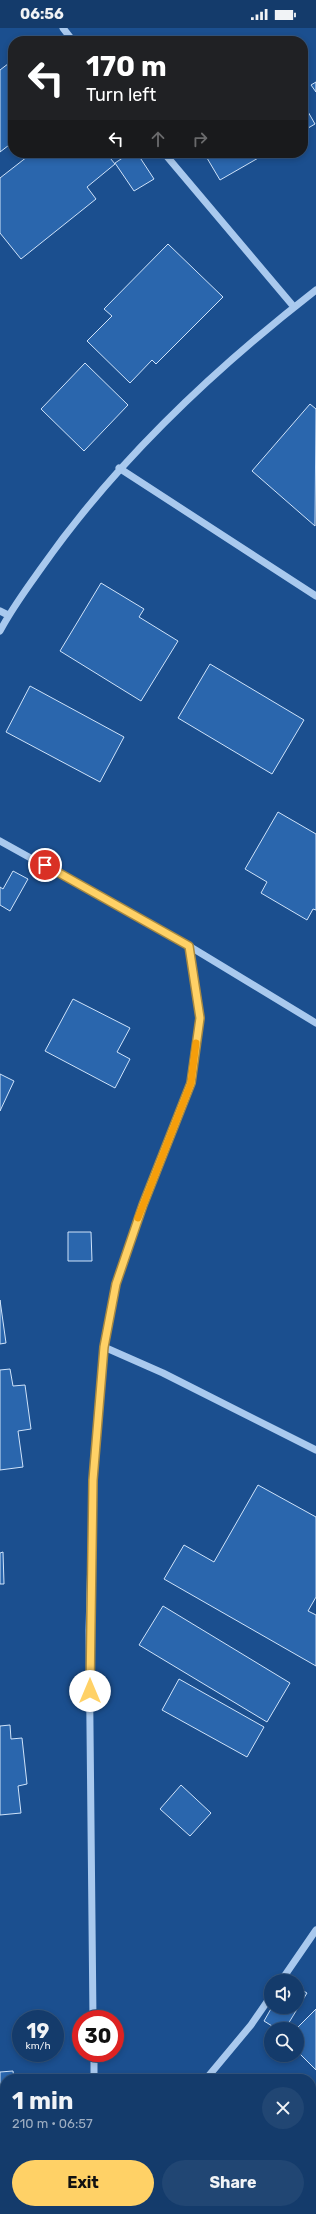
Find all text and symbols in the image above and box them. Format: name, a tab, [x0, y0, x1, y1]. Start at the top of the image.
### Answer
text: 06:56	[20, 5, 64, 23]
text: 170 m	[86, 50, 167, 83]
icon: left	[20, 52, 72, 104]
text: Turn left	[86, 84, 156, 106]
icon: left	[105, 128, 127, 150]
icon: ahead	[147, 128, 169, 150]
icon: right	[189, 128, 211, 150]
pin	[28, 848, 62, 882]
icon: arrive	[34, 854, 56, 876]
position arrow	[69, 1670, 111, 1712]
map controls	[264, 1974, 304, 2062]
button: sound	[264, 1974, 304, 2014]
speed limit sign: 30	[72, 2010, 124, 2062]
text: 19	[27, 2019, 49, 2043]
button: search	[264, 2022, 304, 2062]
text: km/h	[26, 2040, 50, 2052]
text: 1 min	[12, 2087, 73, 2115]
button: close	[262, 2087, 304, 2129]
text: 210 m · 06:57	[12, 2116, 93, 2131]
button: Exit	[12, 2160, 154, 2206]
button: Share	[162, 2160, 304, 2206]

